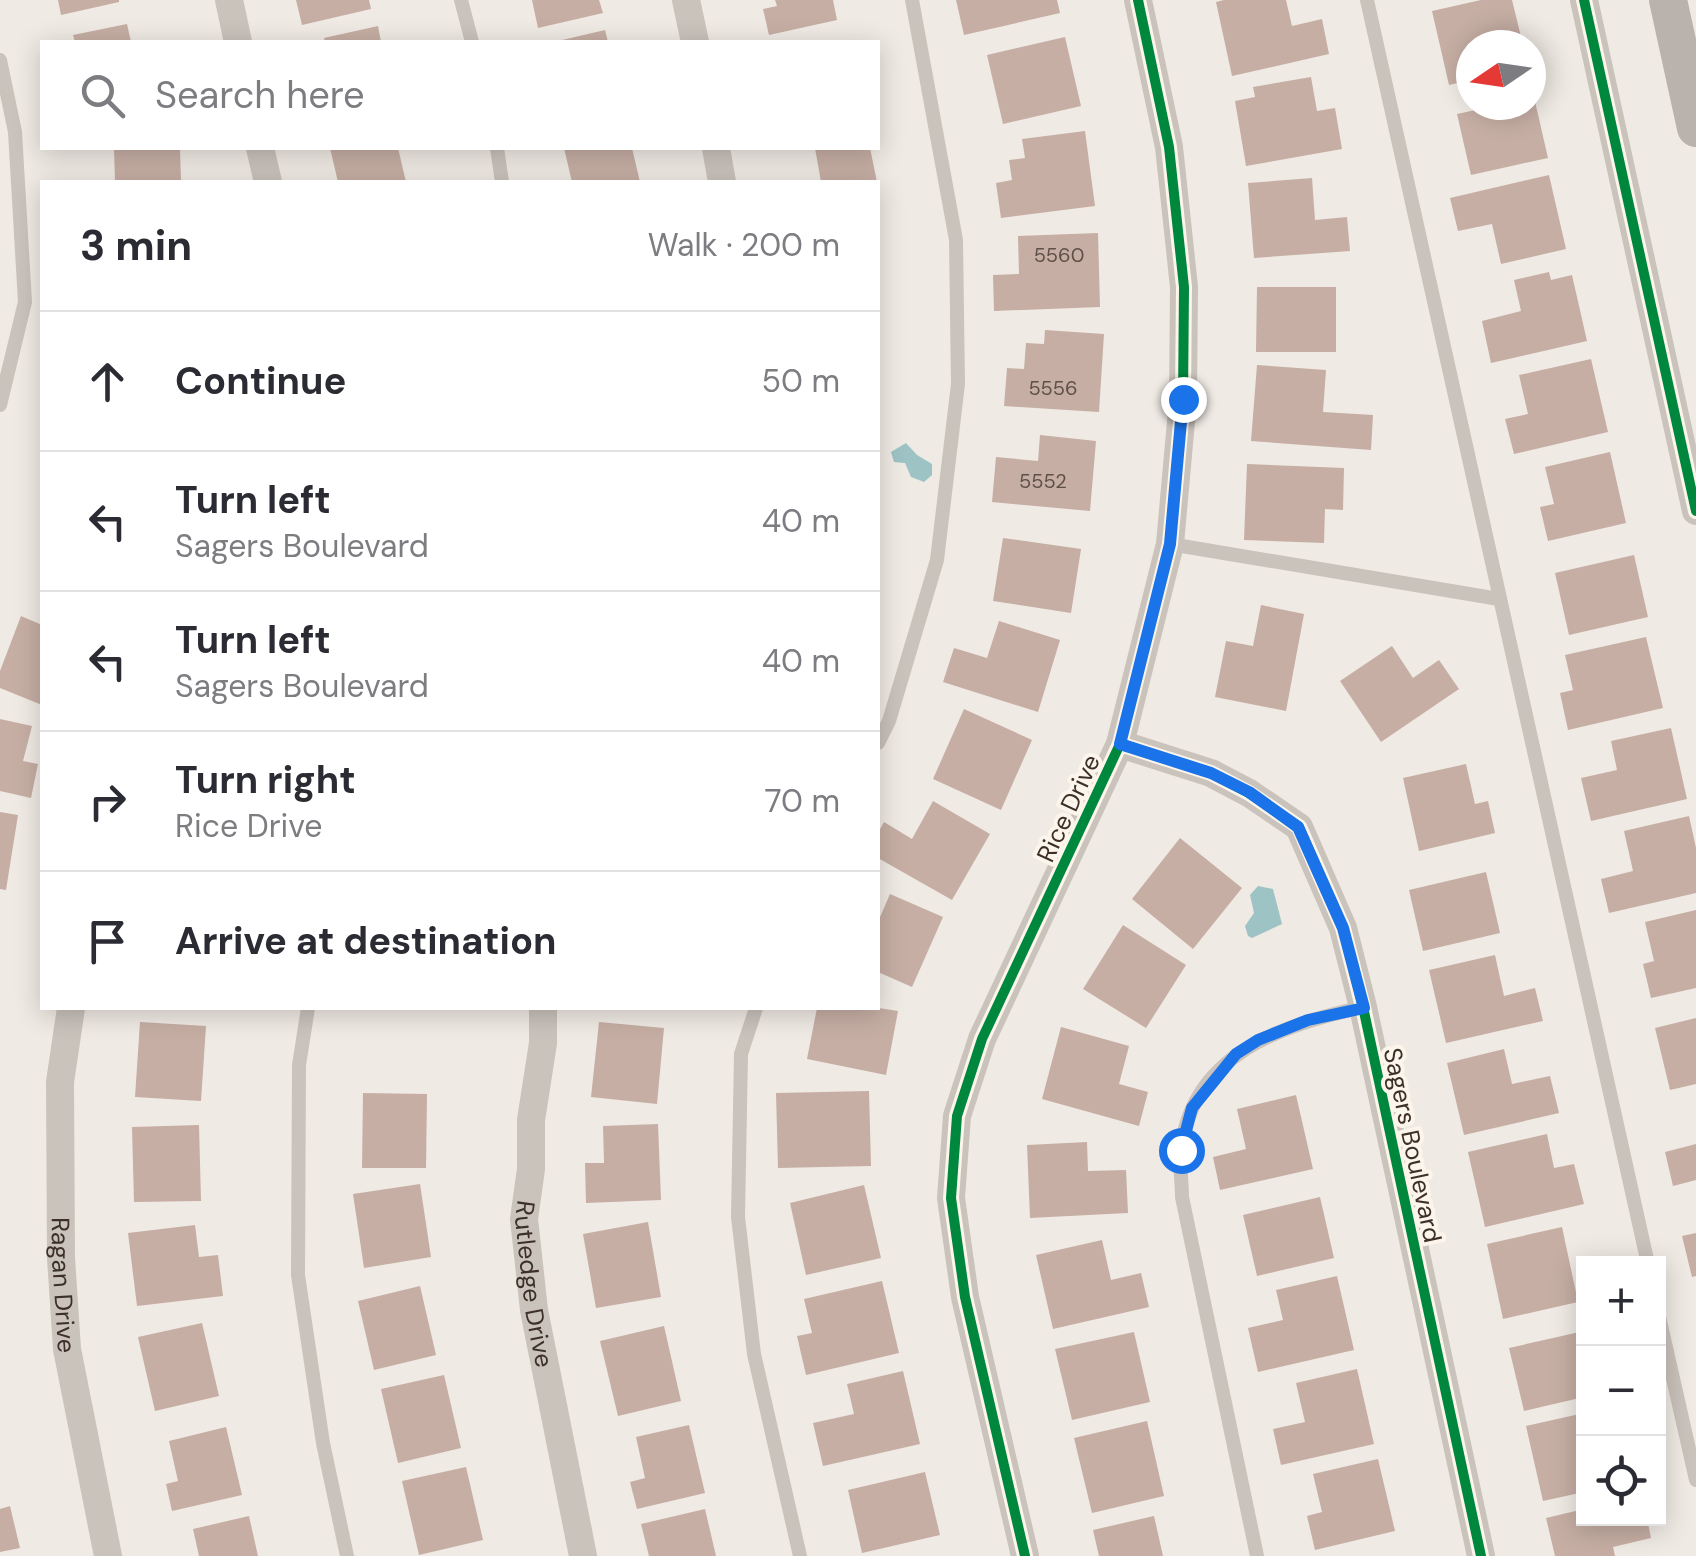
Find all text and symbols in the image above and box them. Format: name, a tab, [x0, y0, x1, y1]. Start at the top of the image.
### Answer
north arrow	[1456, 30, 1546, 120]
search box	[40, 40, 880, 150]
icon: search	[75, 68, 130, 123]
text: Search here	[155, 70, 365, 120]
text: 3 min	[80, 218, 192, 273]
text: Walk · 200 m	[648, 224, 840, 266]
house number: 5560	[1034, 242, 1084, 268]
icon: ahead	[80, 354, 135, 409]
text: Continue	[175, 356, 346, 406]
text: 50 m	[762, 360, 840, 402]
house number: 5556	[1028, 375, 1078, 401]
route end	[1161, 377, 1207, 423]
house number: 5552	[1019, 468, 1067, 494]
text: Turn left	[175, 475, 331, 525]
icon: left	[80, 494, 135, 549]
text: 40 m	[762, 500, 840, 542]
text: Sagers Boulevard	[175, 525, 429, 567]
text: Turn left	[175, 615, 331, 665]
icon: left	[80, 634, 135, 689]
text: 40 m	[762, 640, 840, 682]
text: Sagers Boulevard	[175, 665, 429, 707]
street label: Rice Drive	[1029, 749, 1108, 867]
text: Turn right	[175, 755, 356, 805]
icon: right	[80, 774, 135, 829]
text: 70 m	[764, 780, 840, 822]
text: Rice Drive	[175, 805, 322, 847]
icon: arrive	[80, 914, 135, 969]
text: Arrive at destination	[175, 916, 557, 966]
street label: Sagers Boulevard	[1376, 1045, 1449, 1246]
route start	[1159, 1128, 1205, 1174]
street label: Rutledge Drive	[507, 1198, 561, 1370]
street label: Ragan Drive	[44, 1217, 83, 1354]
map controls	[1576, 1256, 1666, 1526]
button: +	[1576, 1256, 1666, 1346]
button: −	[1576, 1346, 1666, 1436]
button: locate	[1576, 1436, 1666, 1526]

